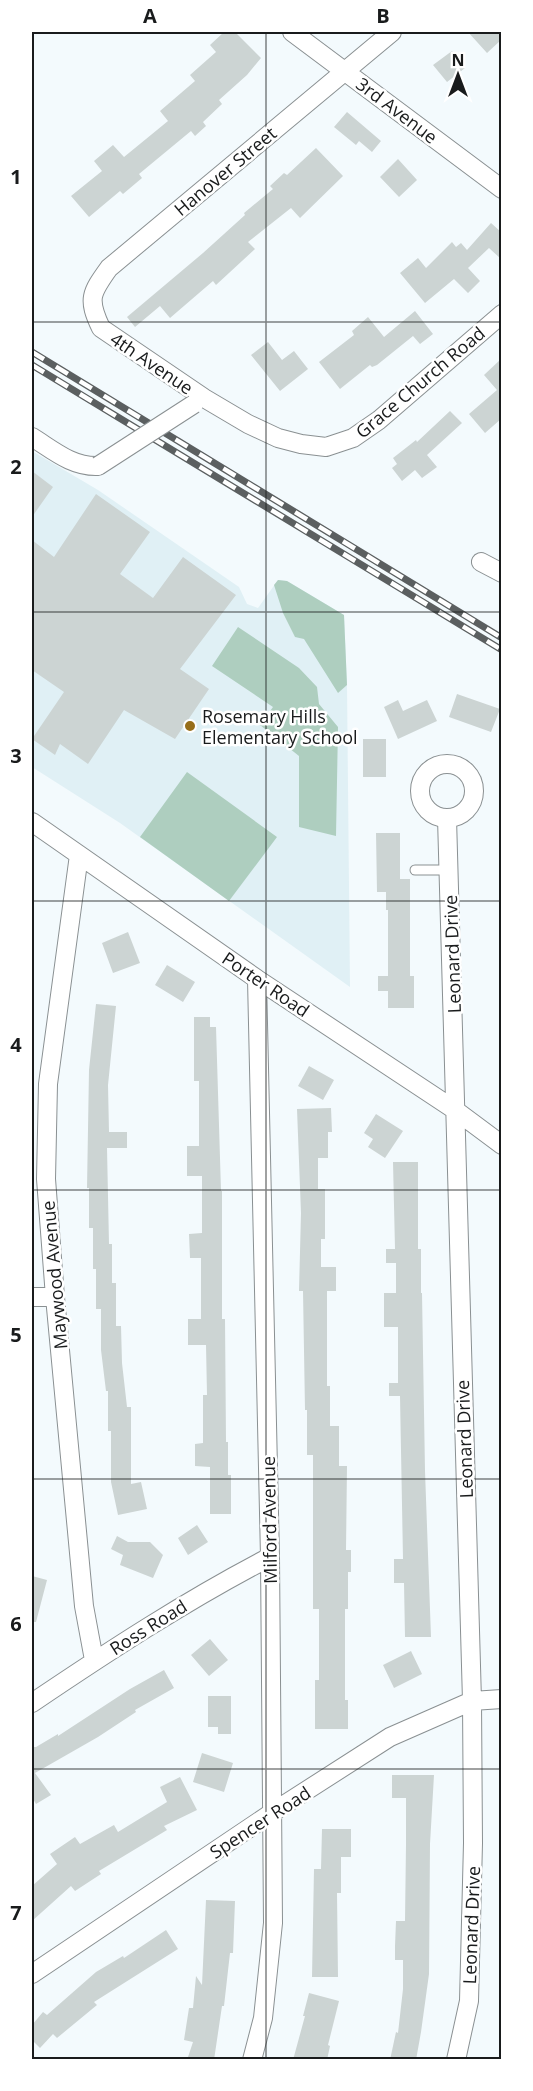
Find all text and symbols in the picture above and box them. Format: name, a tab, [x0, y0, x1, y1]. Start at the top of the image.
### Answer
text: A	[143, 2, 157, 29]
text: B	[376, 2, 390, 29]
north arrow	[428, 45, 488, 105]
text: N	[451, 49, 465, 71]
street label: 3rd Avenue	[351, 72, 443, 148]
street label: Hanover Street	[169, 121, 281, 221]
text: 1	[10, 163, 22, 190]
street label: Grace Church Road	[350, 321, 490, 443]
street label: 4th Avenue	[106, 326, 198, 400]
text: 2	[10, 453, 22, 480]
place label: Rosemary Hills Elementary School	[202, 704, 358, 749]
marker: Rosemary Hills Elementary School	[183, 719, 197, 733]
text: 3	[10, 742, 22, 769]
street label: Leonard Drive	[438, 894, 466, 1014]
street label: Porter Road	[218, 946, 314, 1022]
text: 4	[10, 1031, 22, 1058]
street label: Maywood Avenue	[36, 1200, 72, 1350]
text: 5	[10, 1321, 22, 1348]
street label: Leonard Drive	[450, 1379, 478, 1499]
street label: Milford Avenue	[256, 1456, 282, 1584]
street label: Ross Road	[105, 1594, 191, 1660]
text: 6	[10, 1610, 22, 1637]
street label: Spencer Road	[205, 1780, 315, 1864]
street label: Leonard Drive	[457, 1865, 485, 1985]
text: 7	[10, 1899, 22, 1926]

